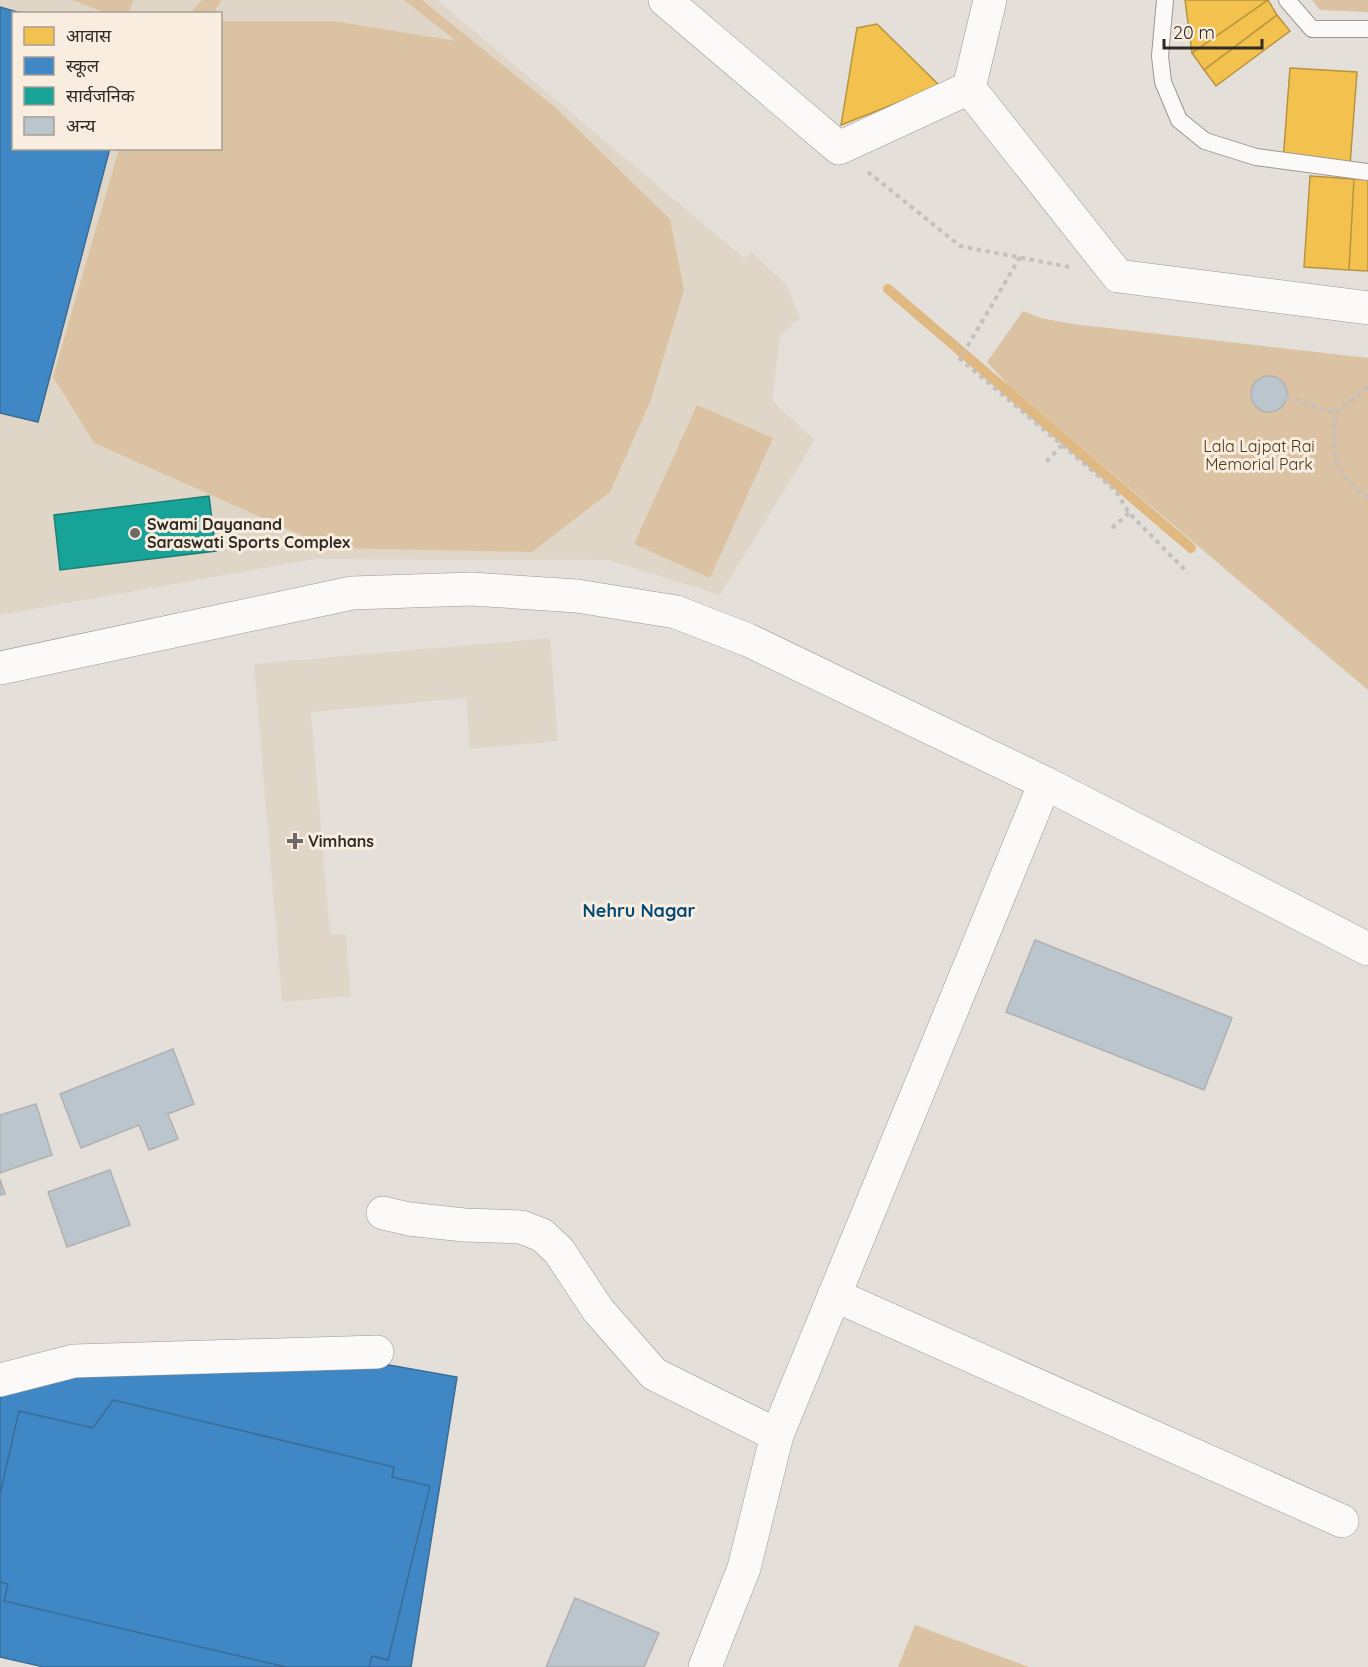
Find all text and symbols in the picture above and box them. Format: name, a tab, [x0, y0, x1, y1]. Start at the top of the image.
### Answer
legend	[12, 12, 222, 150]
scale bar	[1164, 12, 1262, 50]
text: 20 m	[1173, 21, 1215, 44]
text: आवास	[66, 24, 112, 47]
text: स्कूल	[66, 54, 100, 78]
text: सार्वजनिक	[66, 84, 136, 107]
text: अन्य	[66, 114, 96, 137]
park label: Lala Lajpat Rai Memorial Park	[1203, 436, 1315, 474]
place label: Swami Dayanand Saraswati Sports Complex	[147, 514, 350, 552]
marker: Swami Dayanand Saraswati Sports Complex	[128, 526, 142, 540]
place label: Vimhans	[308, 831, 374, 851]
marker: Vimhans	[286, 832, 304, 850]
district label: Nehru Nagar	[583, 899, 696, 922]

